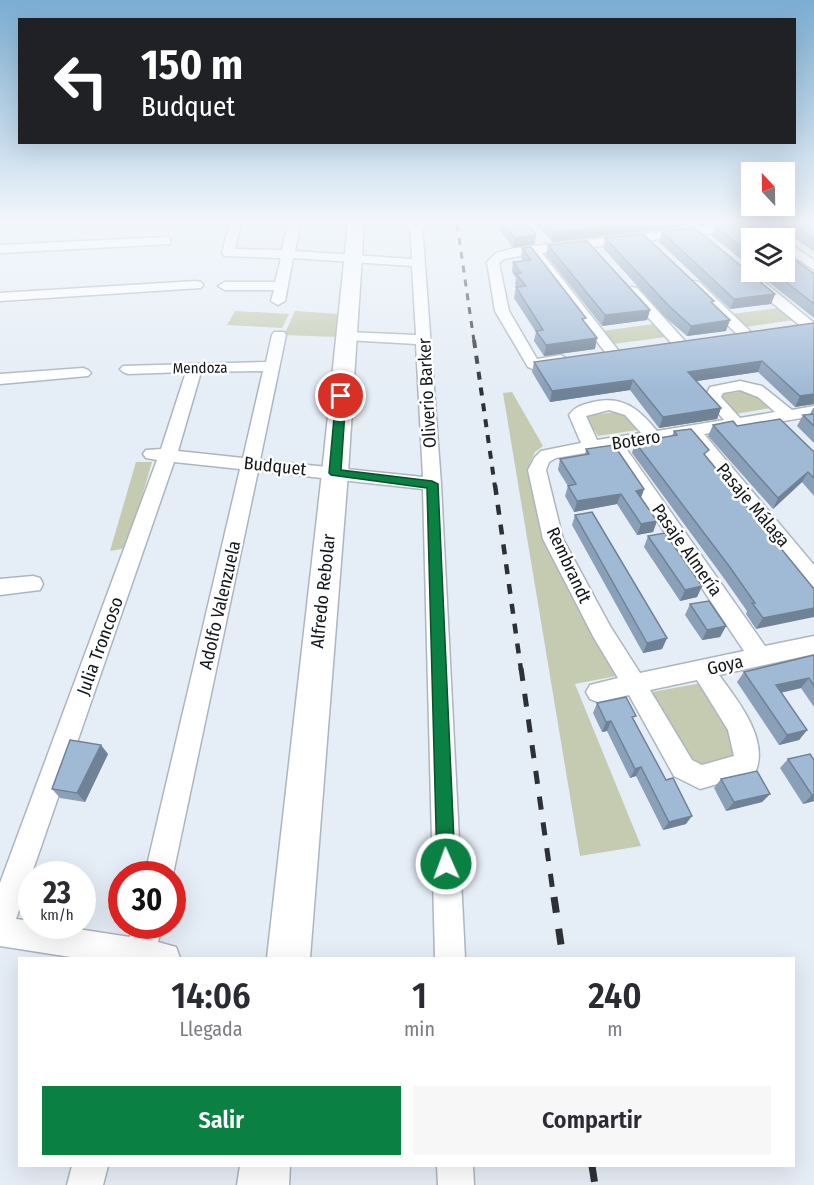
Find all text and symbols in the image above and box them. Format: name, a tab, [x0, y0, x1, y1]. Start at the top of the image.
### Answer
text: 150 m	[141, 40, 243, 90]
icon: left	[42, 42, 120, 120]
text: Budquet	[141, 91, 235, 123]
north arrow	[741, 162, 795, 216]
map controls	[741, 162, 795, 282]
button: layers	[741, 228, 795, 282]
street label: Oliverio Barker	[413, 337, 441, 449]
street label: Mendoza	[172, 359, 228, 377]
pin	[315, 370, 366, 421]
icon: arrive	[324, 379, 357, 412]
street label: Botero	[610, 425, 662, 455]
street label: Budquet	[243, 452, 307, 480]
street label: Pasaje Málaga	[712, 459, 795, 552]
street label: Pasaje Almería	[647, 500, 727, 601]
street label: Rembrandt	[542, 523, 596, 607]
street label: Alfredo Rebolar	[306, 532, 340, 649]
street label: Adolfo Valenzuela	[195, 538, 246, 671]
street label: Julia Troncoso	[72, 594, 128, 698]
street label: Goya	[705, 650, 745, 680]
position arrow	[414, 832, 478, 896]
speed limit sign: 30	[108, 861, 186, 939]
text: 23	[43, 875, 71, 911]
text: km/h	[40, 906, 74, 924]
text: 14:06	[171, 974, 251, 1018]
text: 1	[412, 974, 427, 1018]
text: 240	[588, 974, 642, 1018]
text: Llegada	[179, 1017, 243, 1041]
text: min	[404, 1017, 435, 1041]
text: m	[607, 1017, 623, 1041]
button: Salir	[42, 1086, 401, 1155]
button: Compartir	[413, 1086, 771, 1155]

